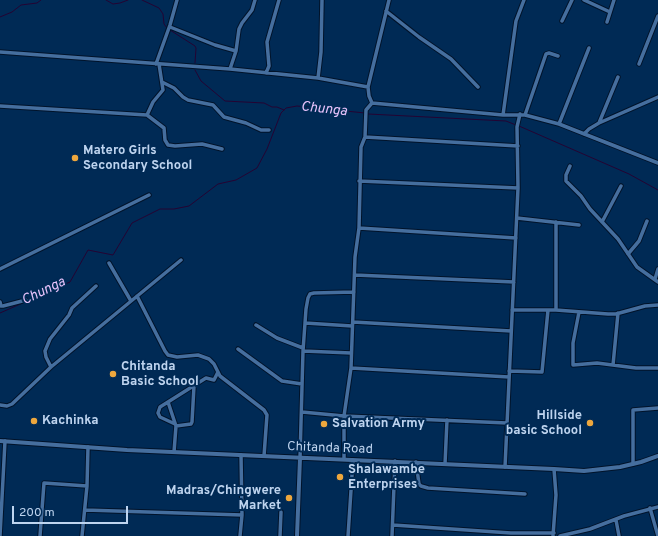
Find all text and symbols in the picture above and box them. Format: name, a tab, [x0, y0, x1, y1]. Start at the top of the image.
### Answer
water label: Chunga	[300, 99, 348, 121]
place label: Matero Girls Secondary School	[83, 143, 192, 174]
marker: Matero Girls Secondary School	[70, 153, 80, 163]
water label: Chunga	[19, 274, 69, 310]
place label: Chitanda Basic School	[121, 359, 199, 390]
marker: Chitanda Basic School	[108, 369, 118, 379]
place label: Hillside basic School	[506, 408, 582, 439]
place label: Kachinka	[42, 413, 99, 429]
marker: Kachinka	[29, 416, 39, 426]
place label: Salvation Army	[332, 416, 425, 432]
marker: Hillside basic School	[585, 418, 595, 428]
marker: Salvation Army	[319, 419, 329, 429]
street label: Chitanda Road	[287, 440, 373, 458]
place label: Shalawambe Enterprises	[348, 462, 425, 493]
marker: Shalawambe Enterprises	[335, 472, 345, 482]
place label: Madras/Chingwere Market	[166, 483, 281, 514]
marker: Madras/Chingwere Market	[284, 493, 294, 503]
scale bar	[14, 498, 130, 524]
text: 200 m	[19, 505, 55, 521]

